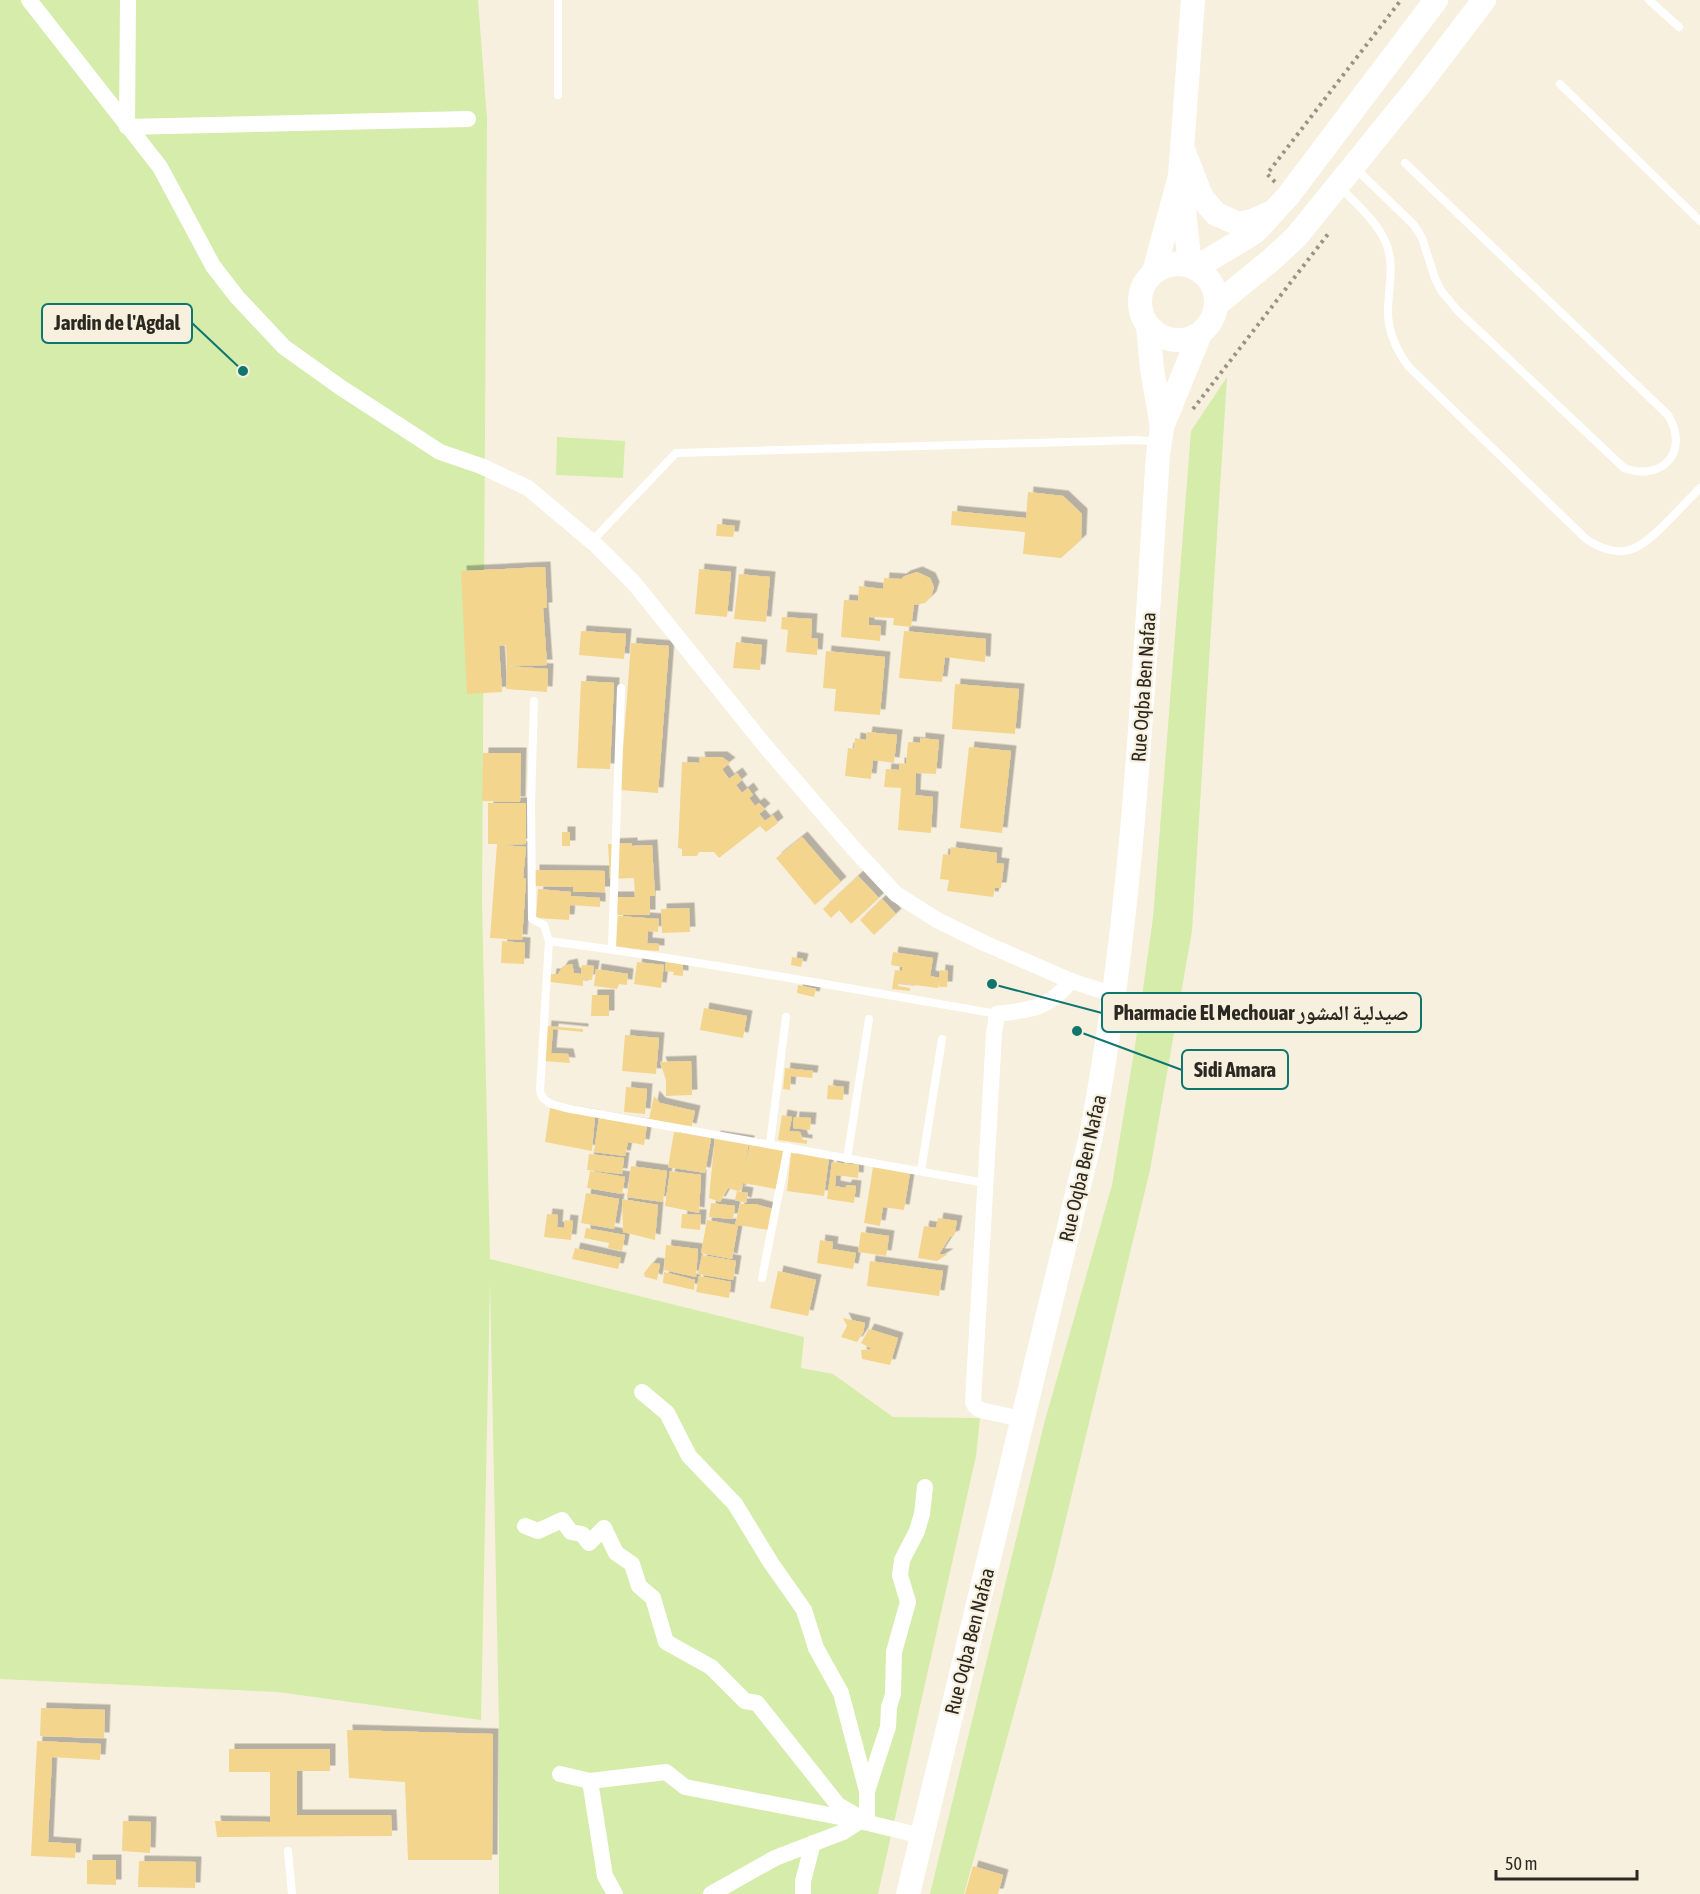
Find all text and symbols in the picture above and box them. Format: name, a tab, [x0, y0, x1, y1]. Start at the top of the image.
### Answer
callout: Jardin de l'Agdal	[42, 304, 192, 343]
text: Jardin de l'Agdal	[53, 310, 180, 334]
street label: Rue Oqba Ben Nafaa	[1126, 611, 1160, 763]
callout: Pharmacie El Mechouar صيدلية المشور	[1102, 993, 1421, 1032]
text: Pharmacie El Mechouar صيدلية المشور	[1113, 1000, 1409, 1025]
callout: Sidi Amara	[1182, 1050, 1288, 1089]
text: Sidi Amara	[1194, 1057, 1276, 1081]
street label: Rue Oqba Ben Nafaa	[1054, 1092, 1110, 1244]
street label: Rue Oqba Ben Nafaa	[940, 1565, 998, 1717]
scale bar	[1496, 1843, 1637, 1881]
text: 50 m	[1505, 1853, 1537, 1874]

